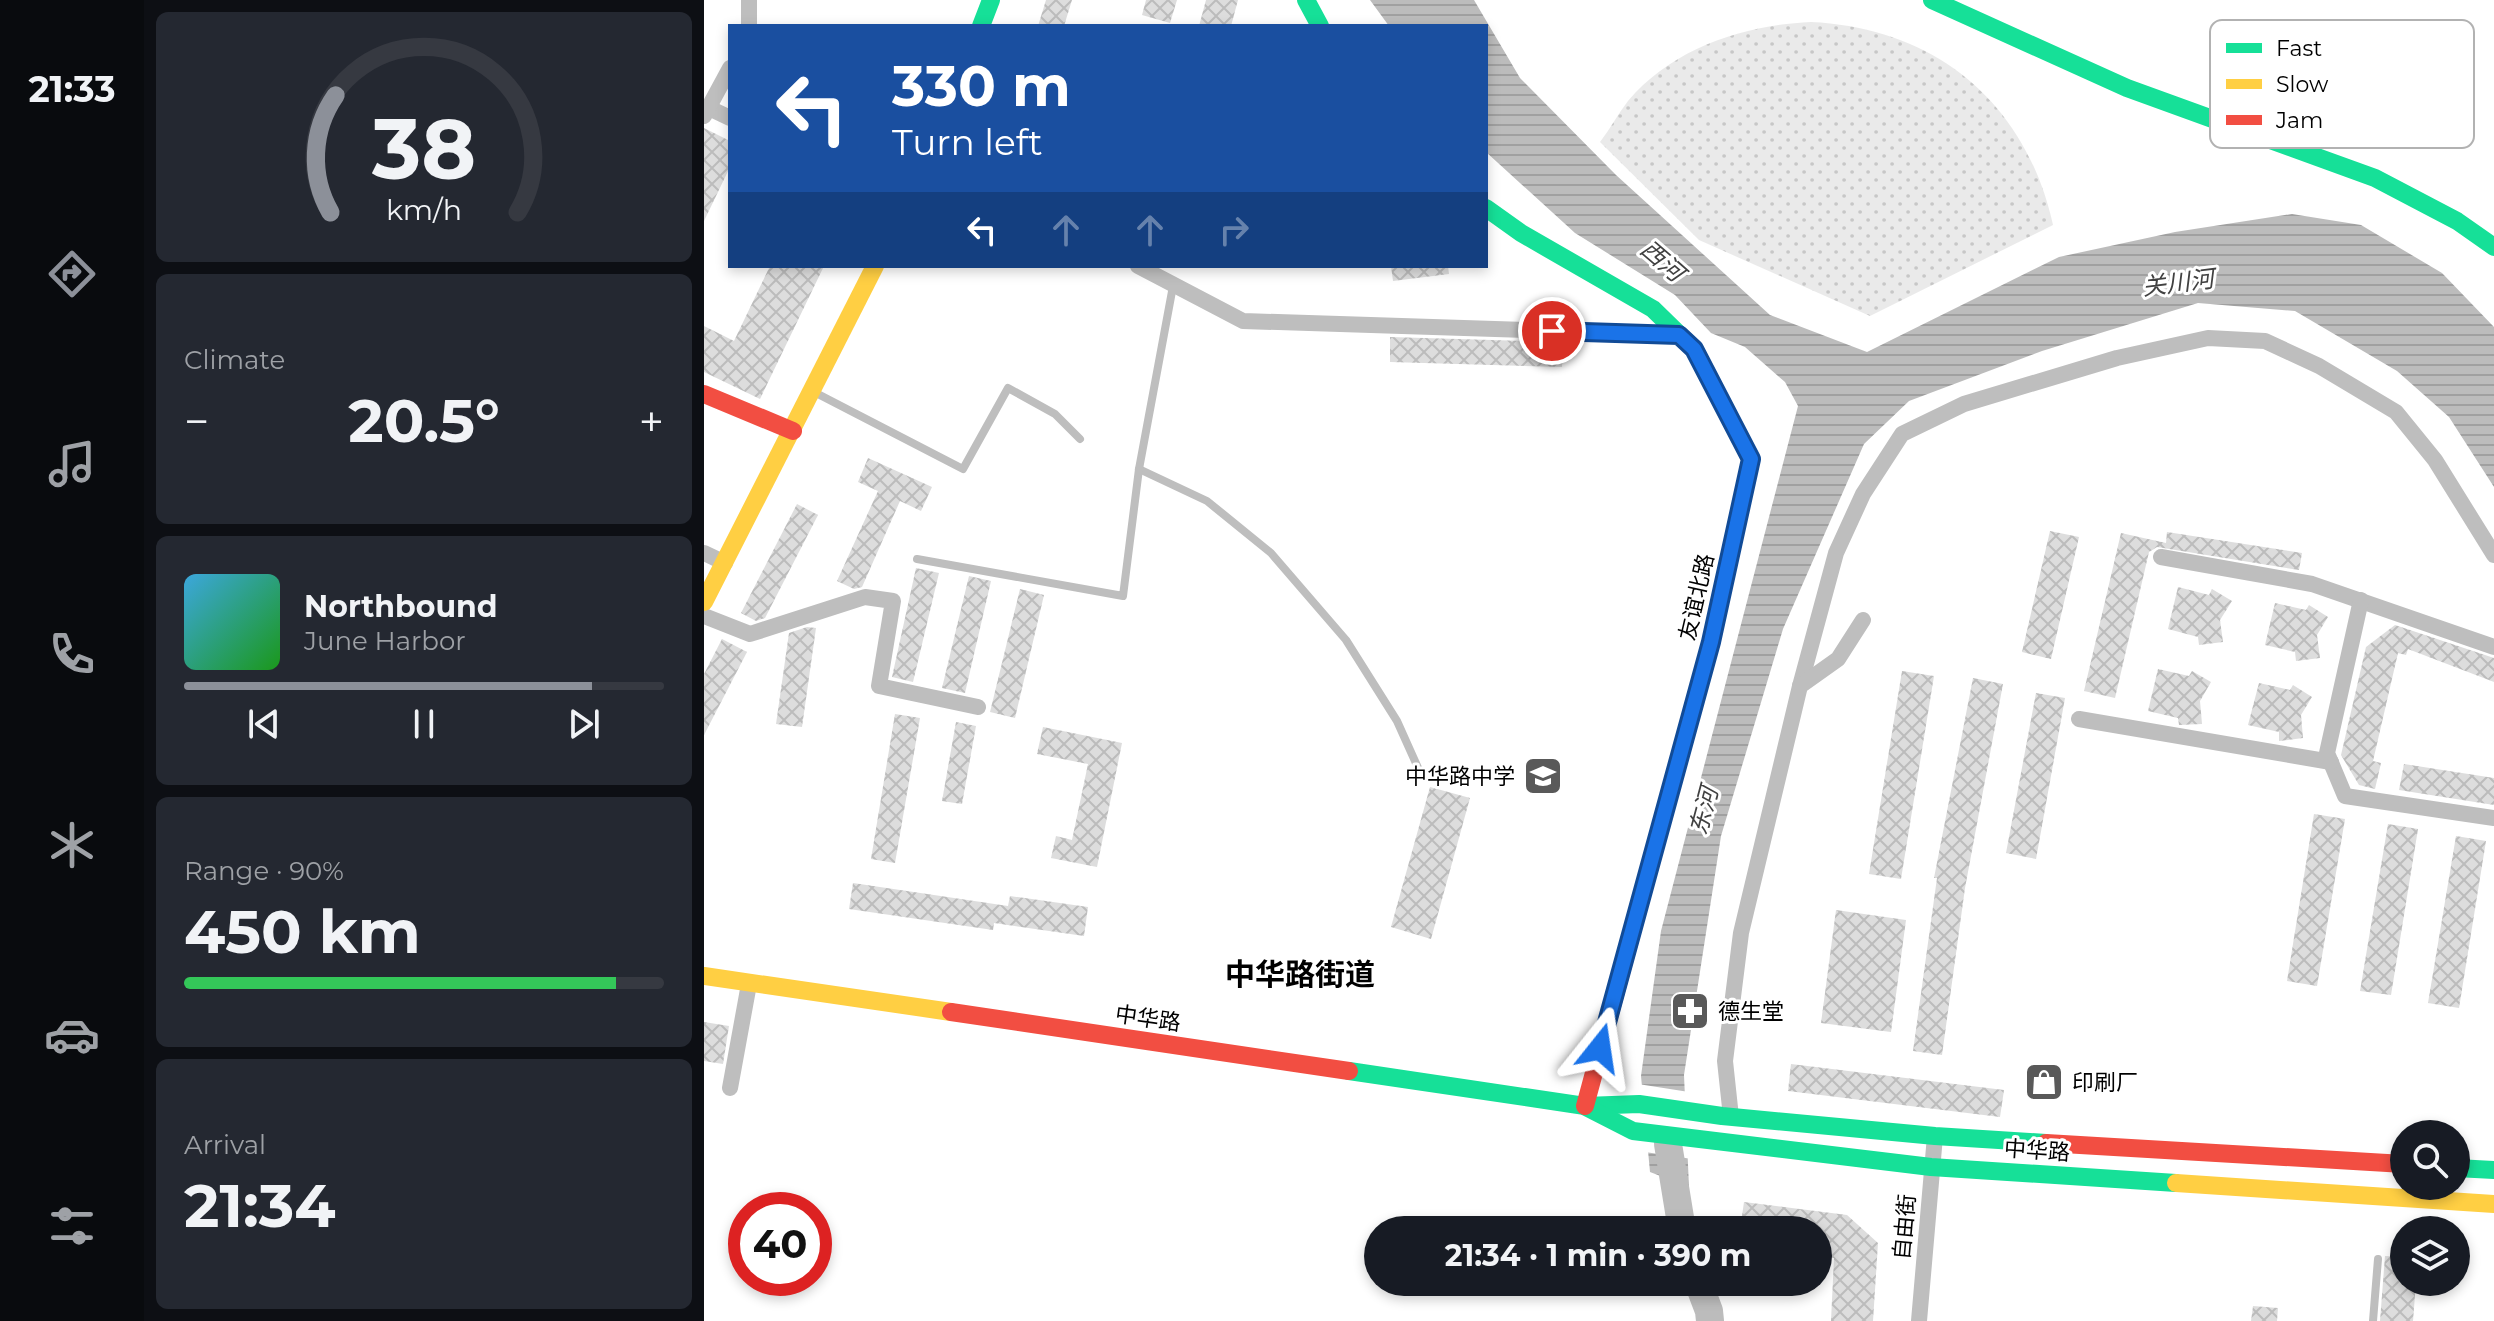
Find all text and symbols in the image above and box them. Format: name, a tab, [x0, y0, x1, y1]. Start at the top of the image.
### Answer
legend	[2210, 20, 2474, 148]
text: Fast	[2276, 35, 2322, 62]
text: 330 m	[892, 52, 1071, 120]
icon: left	[760, 56, 864, 160]
text: 21:33	[28, 67, 116, 111]
text: Slow	[2276, 71, 2329, 98]
text: 38	[371, 97, 476, 199]
text: Jam	[2275, 107, 2323, 134]
text: Turn left	[892, 120, 1043, 164]
text: km/h	[386, 192, 462, 227]
icon: left	[960, 208, 1004, 252]
icon: ahead	[1044, 208, 1088, 252]
icon: ahead	[1128, 208, 1172, 252]
icon: right	[1212, 208, 1256, 252]
water label: 西河	[1635, 234, 1693, 290]
icon: directions	[44, 246, 100, 302]
water label: 关川河	[2140, 263, 2219, 301]
pin	[1518, 297, 1586, 365]
icon: arrive	[1530, 309, 1574, 353]
text: Climate	[184, 344, 285, 376]
text: 20.5°	[348, 384, 500, 457]
text: −	[184, 394, 209, 448]
text: +	[639, 394, 664, 448]
icon: music	[44, 436, 100, 492]
street label: 友谊北路	[1673, 551, 1720, 643]
text: Northbound	[304, 588, 498, 625]
text: June Harbor	[304, 625, 466, 657]
icon: phone	[44, 626, 100, 682]
icon: previous	[242, 702, 286, 746]
icon: pause	[402, 702, 446, 746]
icon: next	[562, 702, 606, 746]
school or university icon: 中华路中学	[1522, 755, 1564, 797]
place label: 中华路中学	[1405, 763, 1515, 790]
water label: 东河	[1683, 780, 1725, 838]
icon: climate	[44, 817, 100, 873]
text: Range · 90%	[184, 855, 344, 887]
text: 450 km	[184, 895, 421, 968]
district label: 中华路街道	[1225, 956, 1375, 993]
pharmacy icon: 德生堂	[1669, 990, 1711, 1032]
place label: 德生堂	[1718, 998, 1784, 1025]
street label: 中华路	[1113, 1001, 1182, 1036]
position arrow	[1558, 1006, 1642, 1090]
icon: car	[44, 1007, 100, 1063]
shop icon: 印刷厂	[2023, 1061, 2065, 1103]
place label: 印刷厂	[2072, 1069, 2138, 1096]
map controls	[2390, 1120, 2470, 1296]
button: search	[2390, 1120, 2470, 1200]
text: Arrival	[184, 1129, 266, 1161]
street label: 中华路	[2003, 1135, 2071, 1166]
text: 21:34	[184, 1169, 336, 1242]
speed limit sign: 40	[728, 1192, 832, 1296]
street label: 自由街	[1888, 1193, 1921, 1261]
icon: filters	[44, 1198, 100, 1254]
button: layers	[2390, 1216, 2470, 1296]
text: 21:34 · 1 min · 390 m	[1445, 1237, 1751, 1274]

